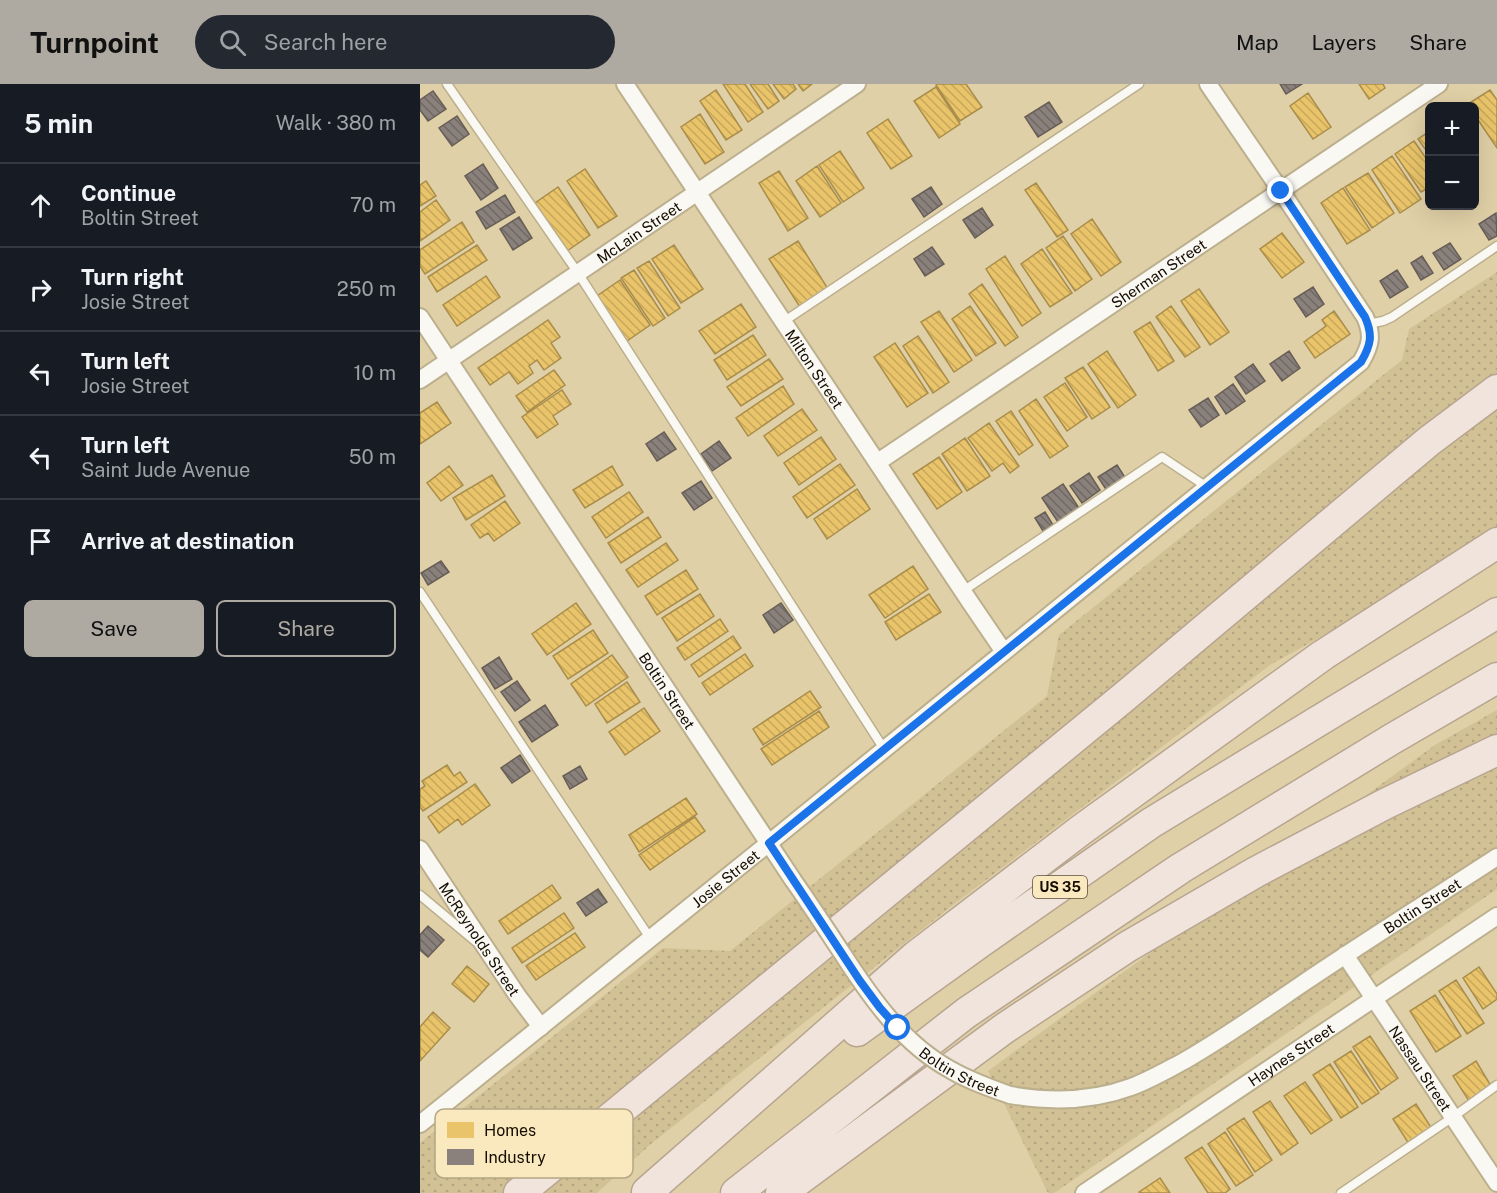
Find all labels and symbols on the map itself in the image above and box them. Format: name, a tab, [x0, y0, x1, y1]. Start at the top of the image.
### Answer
route end	[1267, 177, 1293, 203]
street label: McLain Street	[593, 197, 684, 266]
street label: Sherman Street	[1108, 235, 1209, 311]
street label: Milton Street	[782, 326, 847, 412]
street label: Boltin Street	[636, 649, 699, 732]
street label: Josie Street	[688, 846, 763, 910]
street label: Boltin Street	[1380, 874, 1464, 937]
road number: US 35	[1033, 876, 1087, 898]
street label: McReynolds Street	[436, 879, 524, 999]
route start	[884, 1014, 910, 1040]
street label: Haynes Street	[1245, 1019, 1337, 1089]
street label: Nassau Street	[1386, 1022, 1455, 1114]
street label: Boltin Street	[916, 1043, 1002, 1099]
legend	[435, 1109, 633, 1178]
text: Homes	[484, 1121, 536, 1140]
text: Industry	[484, 1148, 546, 1167]

